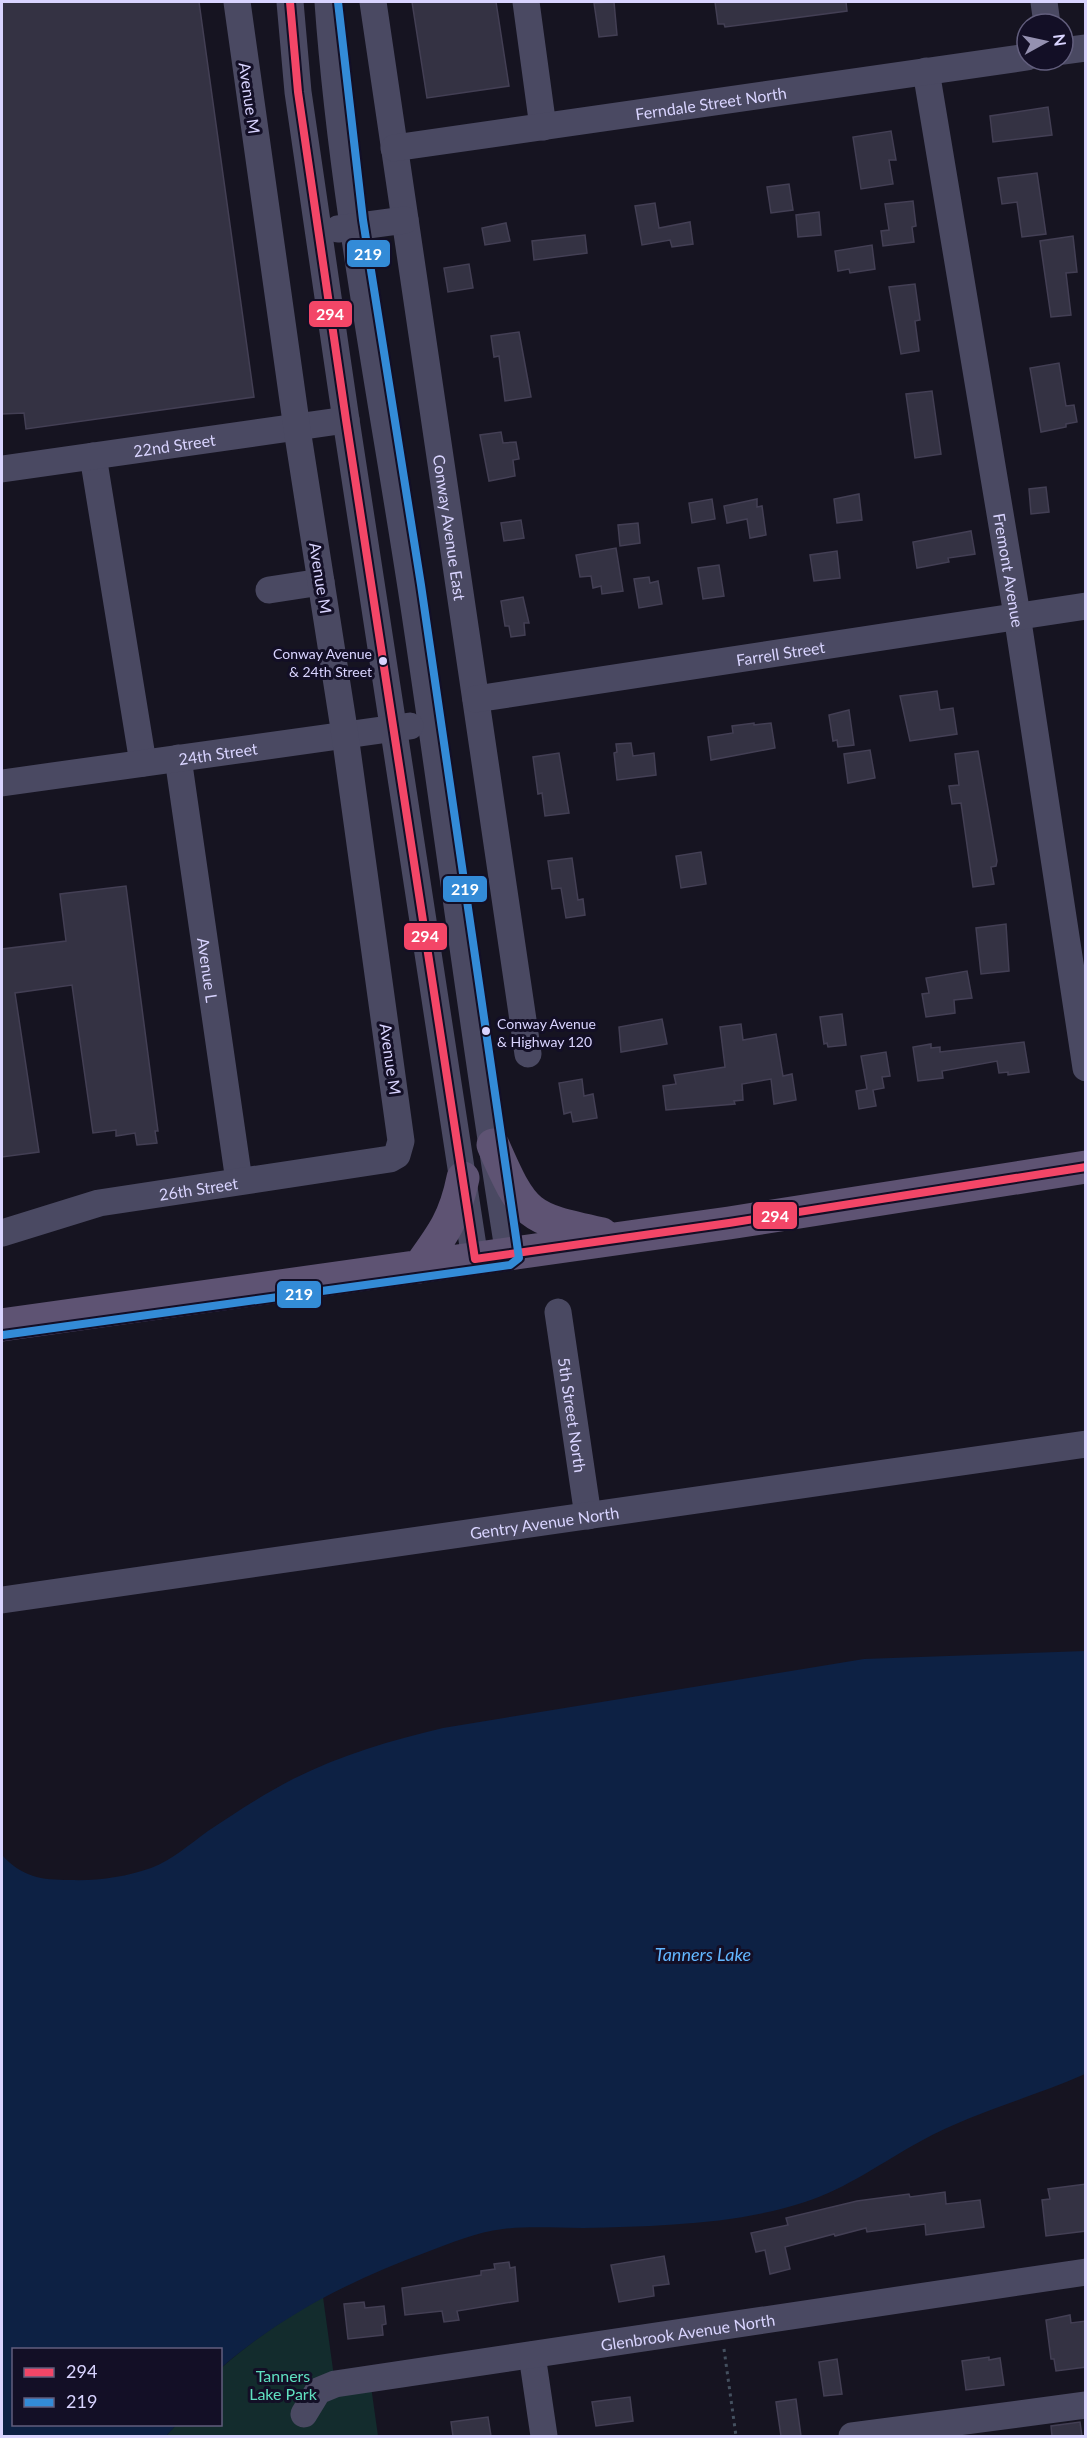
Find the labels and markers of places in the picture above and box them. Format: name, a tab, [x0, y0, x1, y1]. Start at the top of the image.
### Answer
place label: Conway Avenue & 24th Street	[273, 645, 372, 680]
marker: Conway Avenue & 24th Street	[377, 655, 389, 667]
place label: Conway Avenue & Highway 120	[497, 1015, 596, 1050]
marker: Conway Avenue & Highway 120	[480, 1025, 492, 1037]

